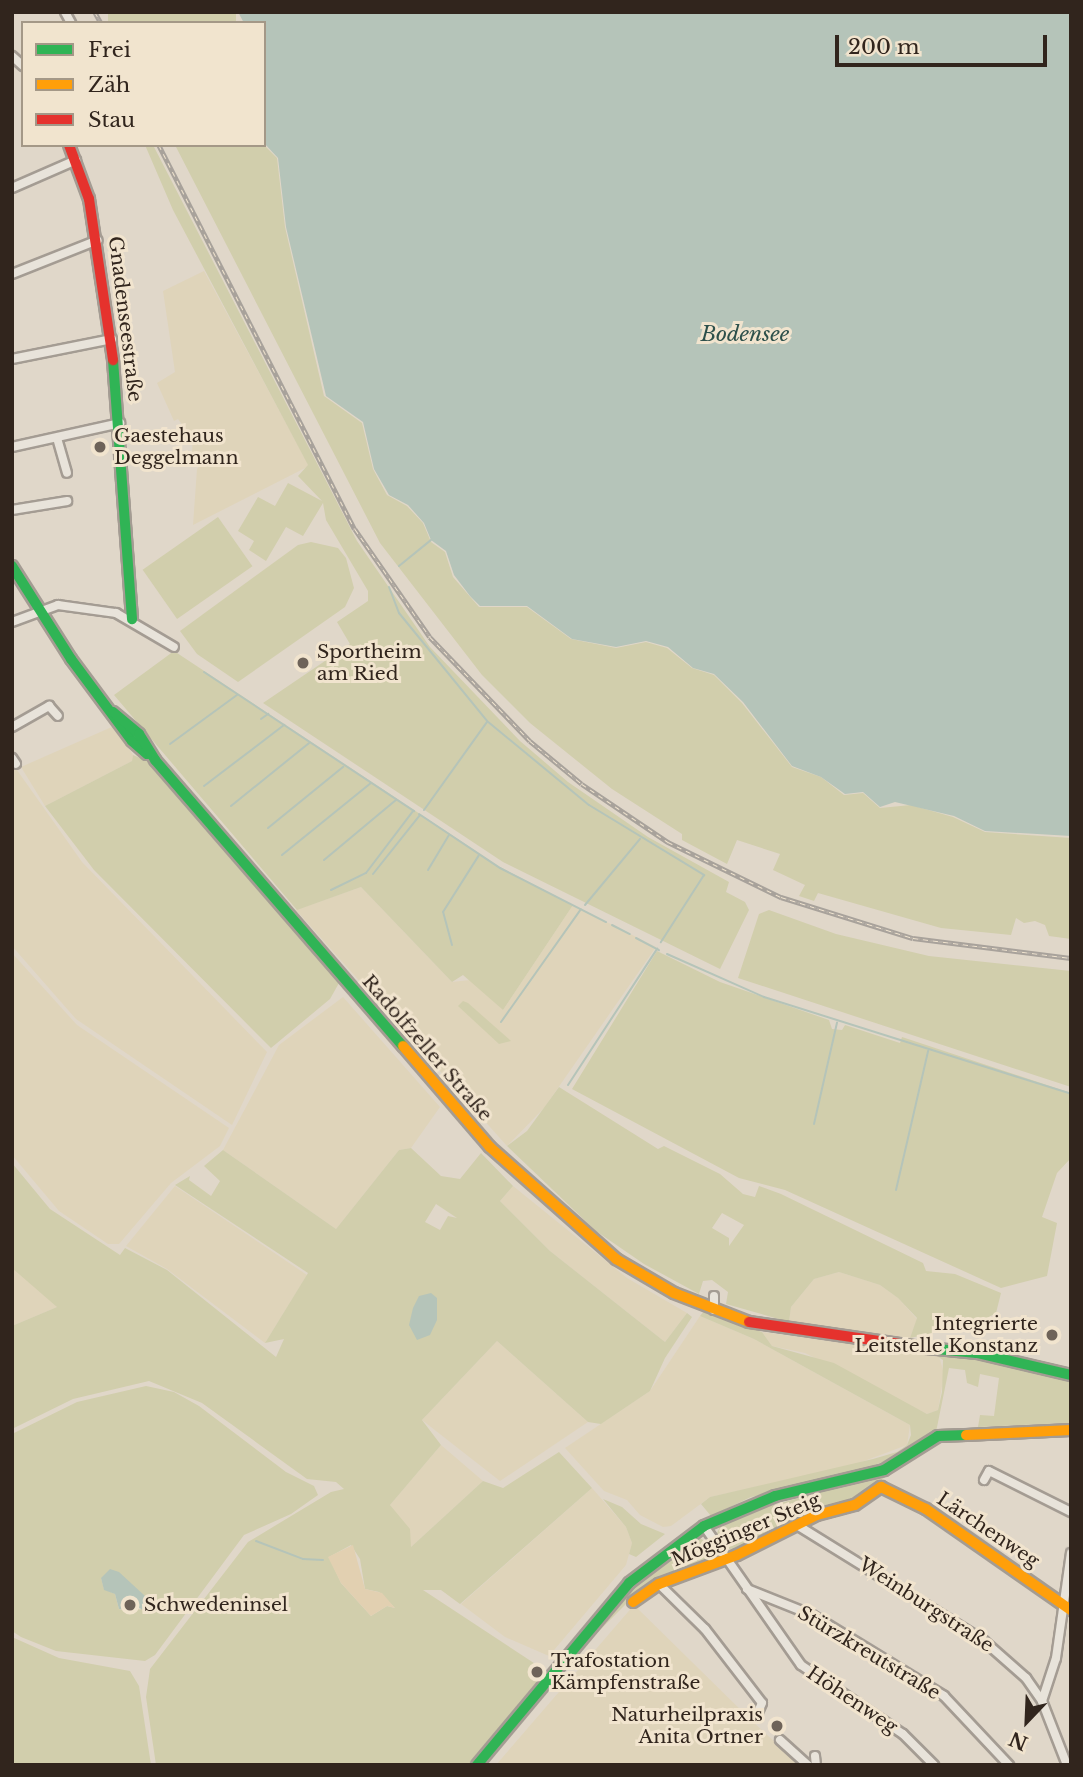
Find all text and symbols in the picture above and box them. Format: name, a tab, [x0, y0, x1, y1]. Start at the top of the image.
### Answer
legend	[21, 21, 266, 147]
scale bar	[838, 21, 1050, 65]
text: 200 m	[848, 34, 919, 60]
text: Frei	[88, 37, 131, 63]
text: Zäh	[88, 72, 130, 98]
text: Stau	[88, 107, 135, 133]
street label: Gnadenseestraße	[104, 235, 146, 403]
water label: Bodensee	[701, 321, 789, 347]
place label: Gaestehaus Deggelmann	[114, 425, 239, 469]
marker: Gaestehaus Deggelmann	[92, 439, 108, 455]
place label: Sportheim am Ried	[317, 641, 422, 685]
marker: Sportheim am Ried	[295, 655, 311, 671]
street label: Radolfzeller Straße	[357, 970, 497, 1126]
place label: Integrierte Leitstelle Konstanz	[854, 1313, 1038, 1357]
marker: Integrierte Leitstelle Konstanz	[1044, 1327, 1060, 1343]
street label: Mögginger Steig	[668, 1488, 824, 1572]
street label: Lärchenweg	[933, 1488, 1043, 1572]
street label: Weinburgstraße	[854, 1553, 998, 1657]
place label: Schwedeninsel	[144, 1594, 288, 1616]
marker: Schwedeninsel	[122, 1597, 138, 1613]
street label: Stürzkreutstraße	[794, 1601, 944, 1705]
place label: Trafostation Kämpfenstraße	[551, 1650, 700, 1694]
street label: Höhenweg	[802, 1661, 902, 1739]
marker: Trafostation Kämpfenstraße	[529, 1664, 545, 1680]
north arrow	[992, 1686, 1062, 1756]
place label: Naturheilpraxis Anita Ortner	[611, 1704, 763, 1748]
marker: Naturheilpraxis Anita Ortner	[769, 1718, 785, 1734]
text: N	[1006, 1727, 1031, 1755]

